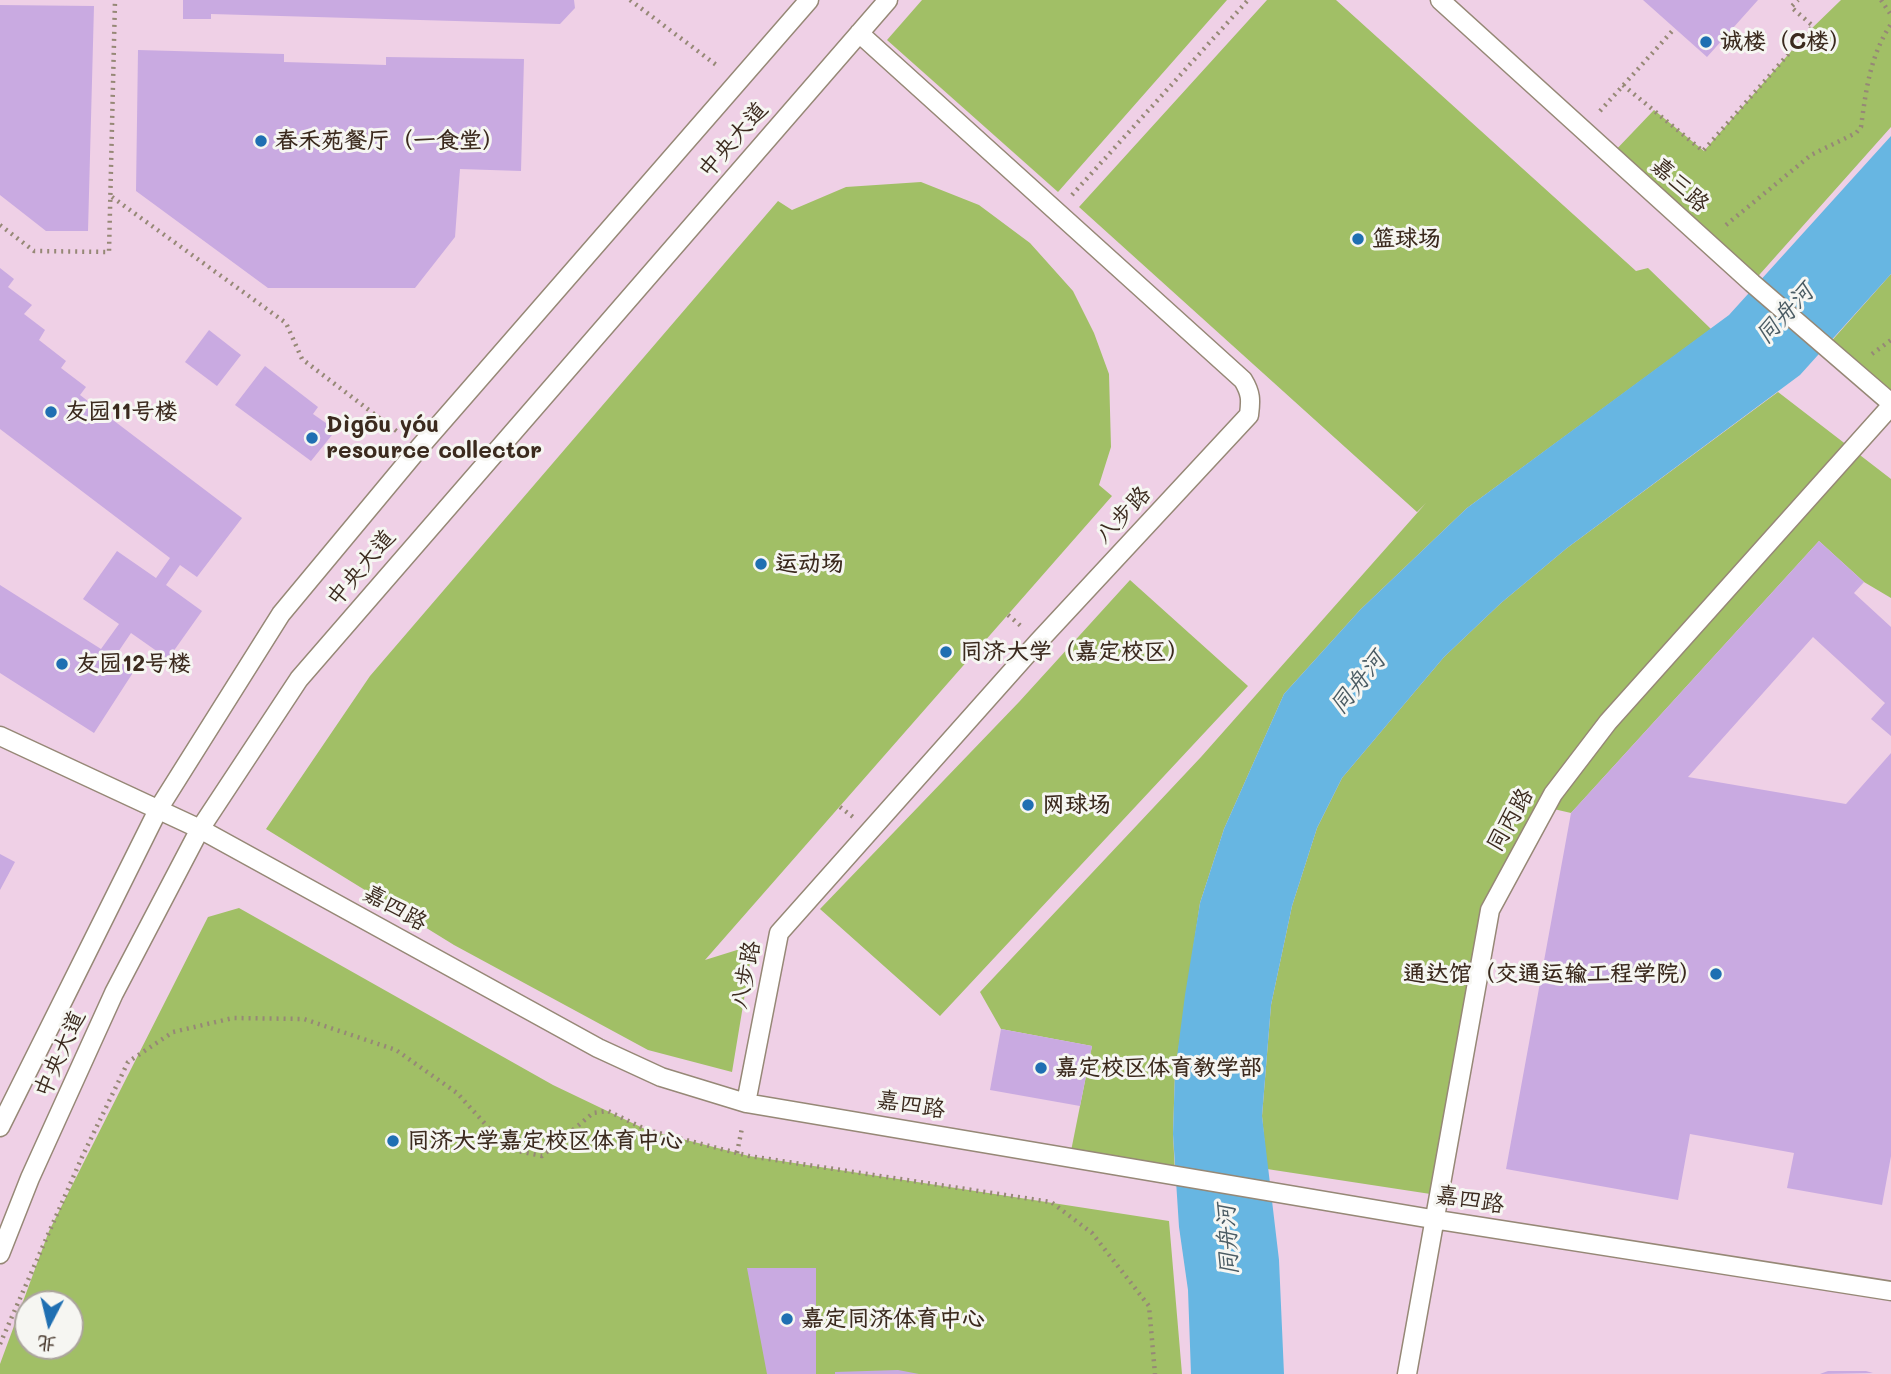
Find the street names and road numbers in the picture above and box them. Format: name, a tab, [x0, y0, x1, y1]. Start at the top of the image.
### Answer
street label: 中央大道	[692, 96, 774, 184]
street label: 嘉三路	[1645, 152, 1715, 218]
street label: 八步路	[1089, 480, 1157, 550]
street label: 中央大道	[321, 524, 401, 612]
street label: 同丙路	[1481, 783, 1539, 857]
street label: 嘉四路	[358, 879, 432, 937]
street label: 八步路	[726, 939, 766, 1011]
street label: 中央大道	[29, 1006, 91, 1102]
street label: 嘉四路	[875, 1086, 947, 1124]
street label: 嘉四路	[1434, 1181, 1506, 1219]

